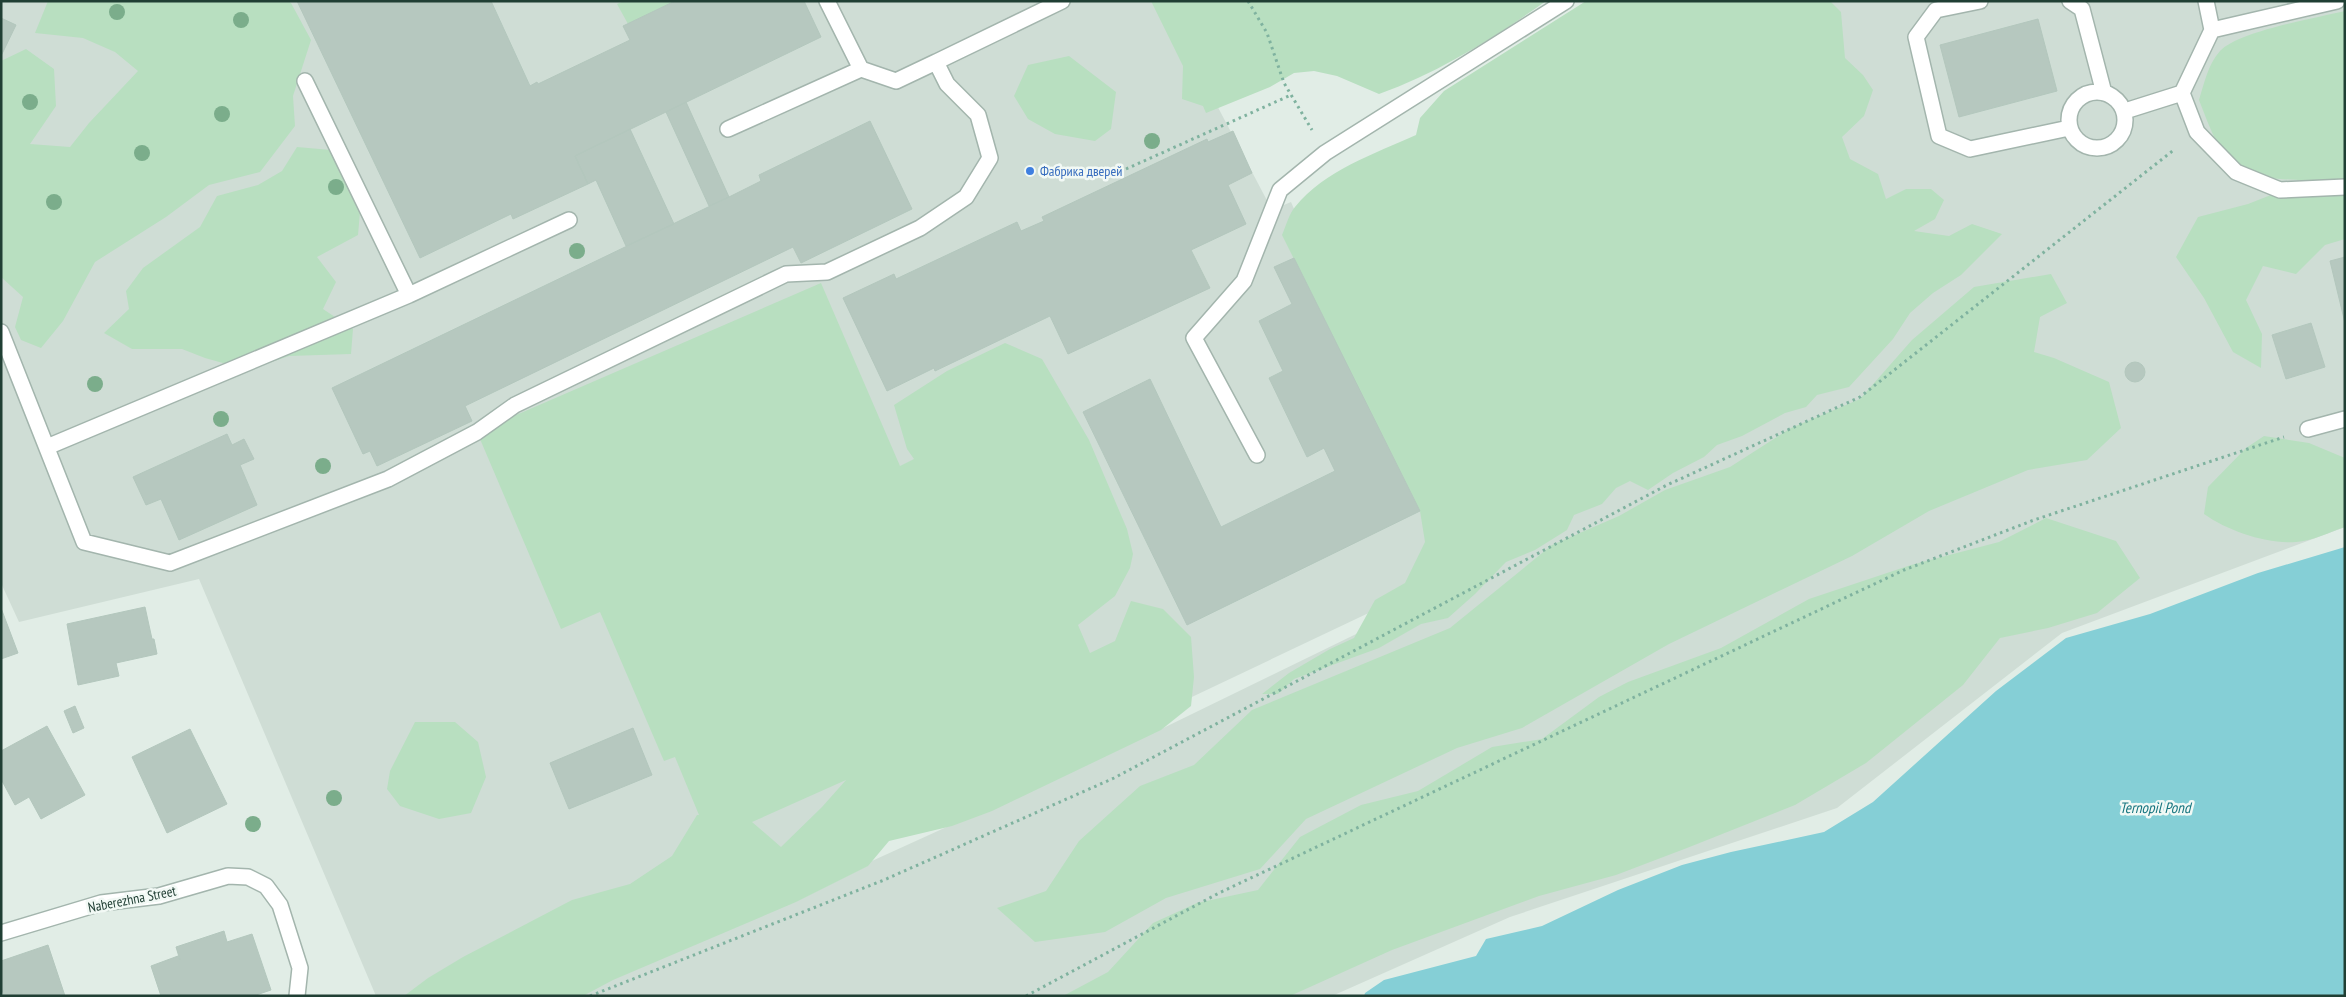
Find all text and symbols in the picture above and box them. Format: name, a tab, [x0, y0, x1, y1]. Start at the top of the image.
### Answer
place label: Фабрика дверей	[1040, 162, 1122, 180]
marker: Фабрика дверей	[1024, 165, 1036, 177]
water label: Ternopil Pond	[2120, 798, 2193, 817]
street label: Naberezhna Street	[86, 882, 178, 916]

